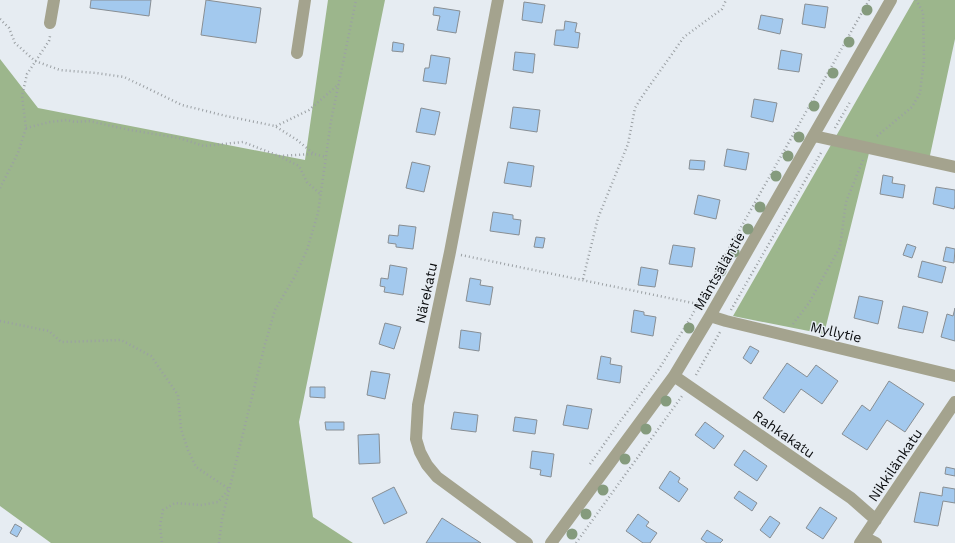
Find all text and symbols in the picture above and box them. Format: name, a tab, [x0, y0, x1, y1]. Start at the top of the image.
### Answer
street label: Mäntsäläntie	[690, 229, 748, 313]
street label: Närekatu	[412, 261, 440, 325]
street label: Myllytie	[809, 318, 863, 346]
street label: Rahkakatu	[750, 407, 818, 461]
street label: Nikkilänkatu	[865, 426, 925, 504]

